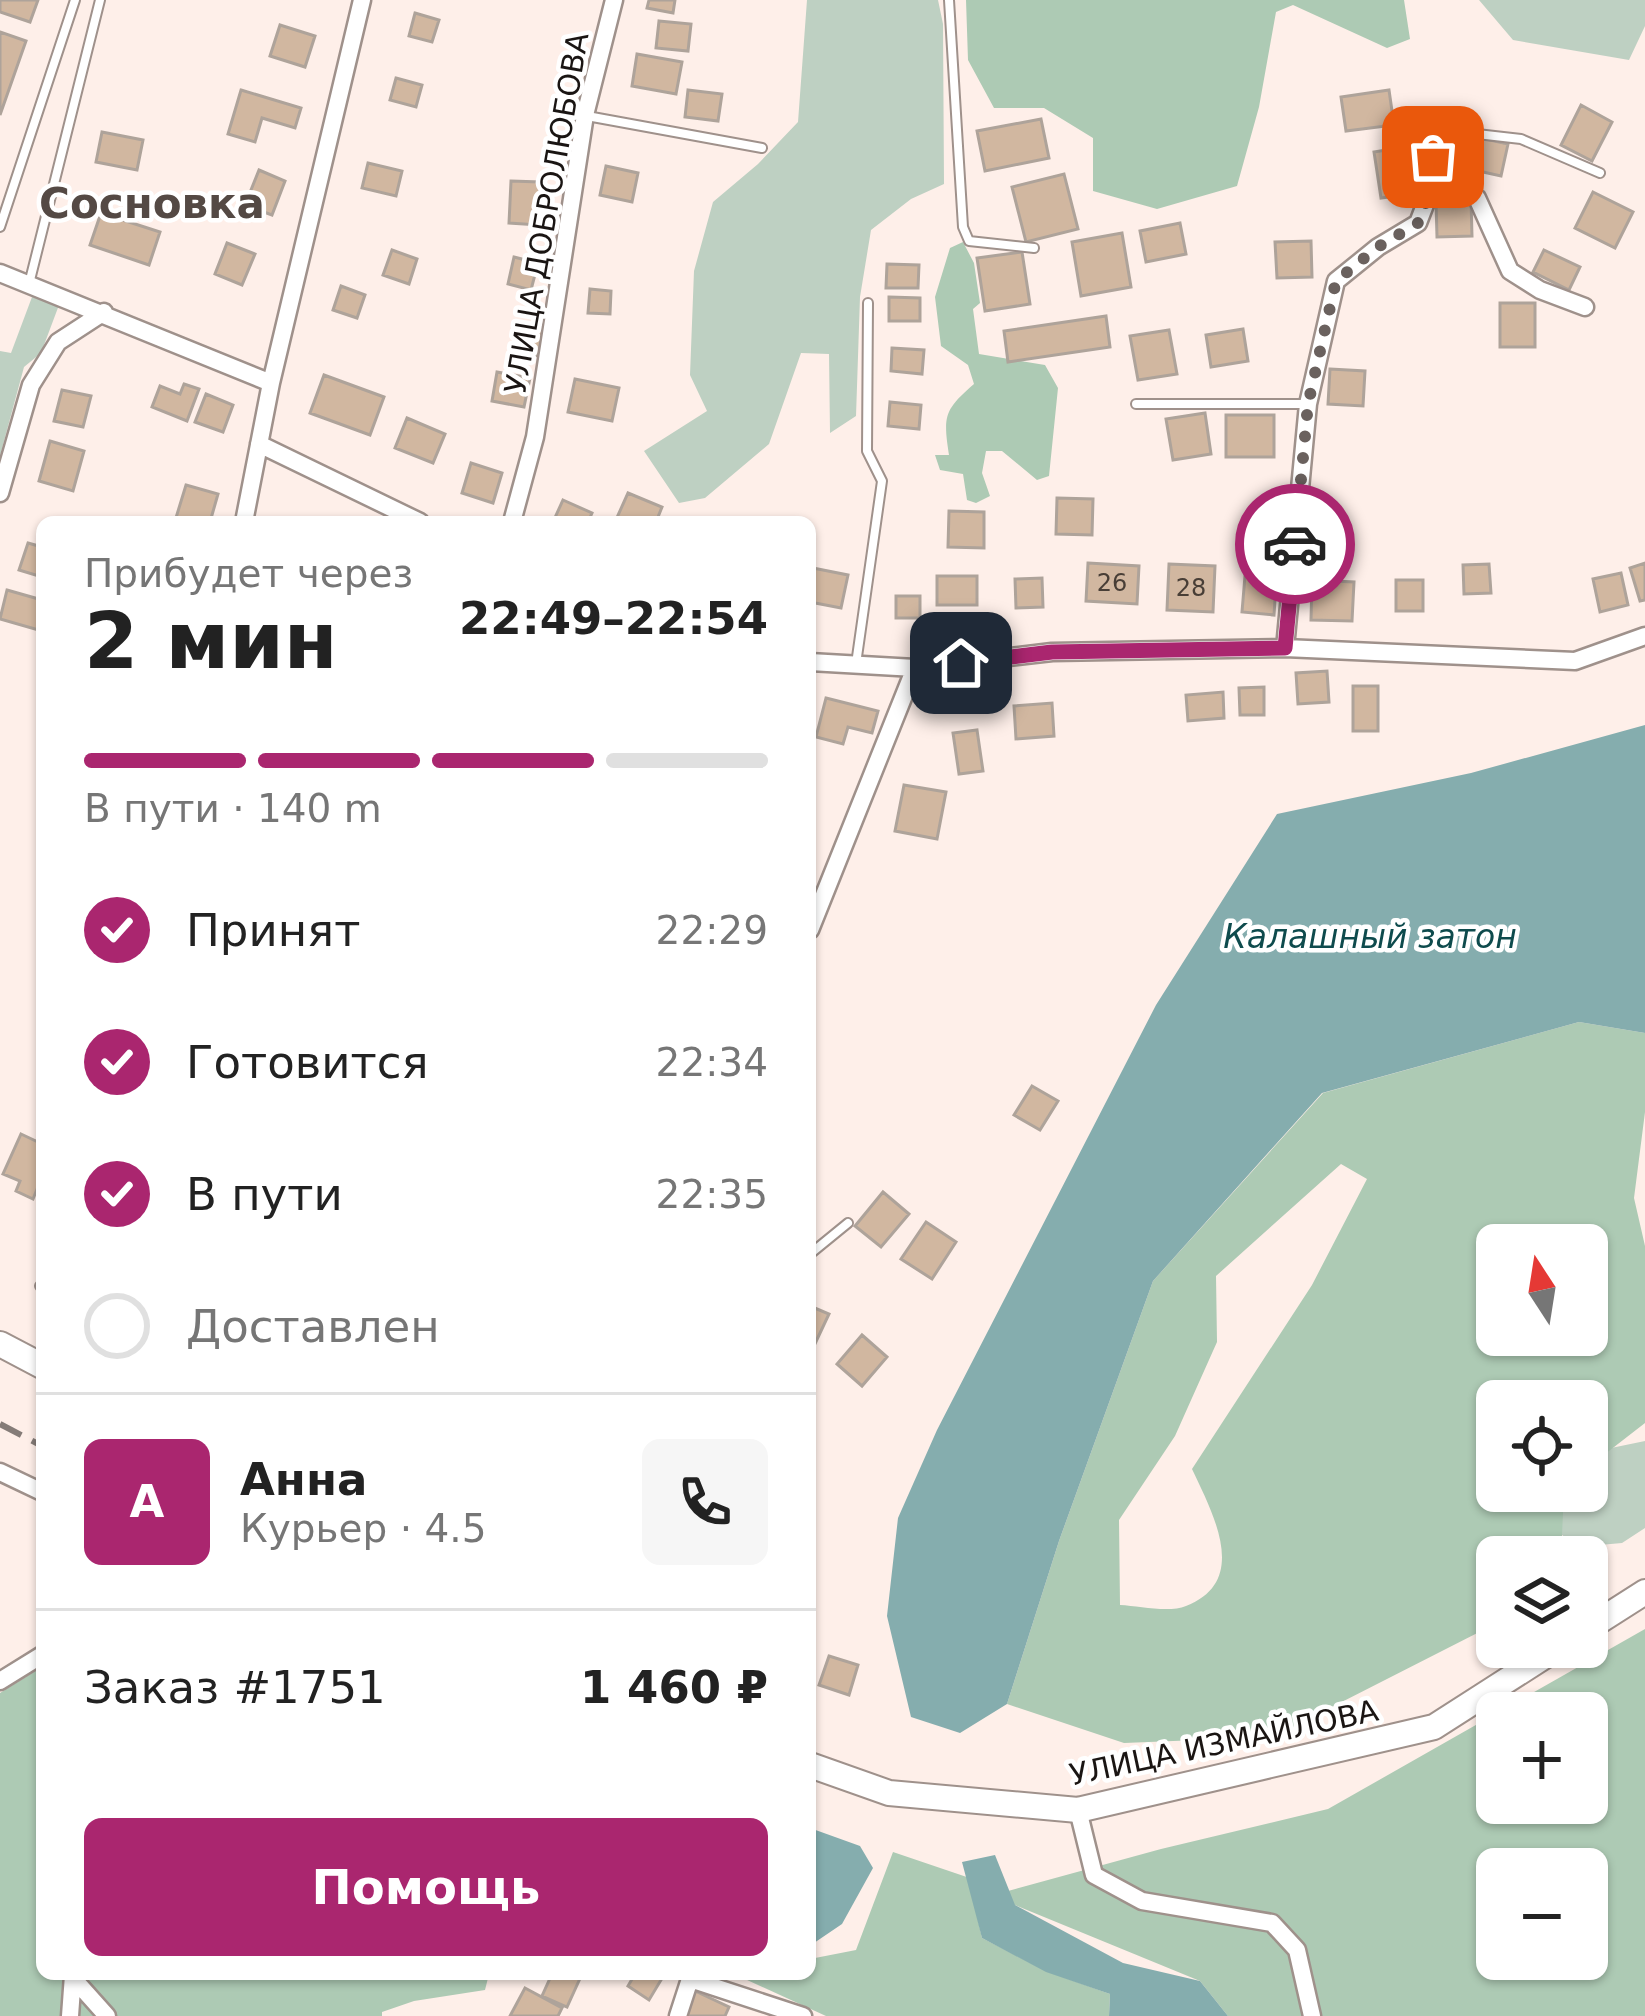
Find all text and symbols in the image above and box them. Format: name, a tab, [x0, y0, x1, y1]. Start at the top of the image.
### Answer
street label: УЛИЦА ДОБРОЛЮБОВА	[497, 29, 596, 396]
pin	[1382, 106, 1484, 208]
icon: bag	[1400, 124, 1466, 190]
district label: Сосновка	[39, 179, 265, 228]
courier	[1235, 484, 1355, 604]
icon: car	[1262, 511, 1328, 577]
text: Прибудет через	[84, 551, 413, 596]
house number: 26	[1097, 569, 1127, 597]
house number: 28	[1176, 574, 1206, 602]
text: 22:49–22:54	[459, 592, 768, 645]
text: 2 мин	[84, 596, 338, 686]
pin	[910, 612, 1012, 714]
icon: home	[928, 630, 994, 696]
text: В пути · 140 m	[84, 786, 382, 831]
icon: check	[84, 897, 150, 963]
text: Принят	[186, 904, 360, 957]
text: 22:29	[656, 908, 768, 953]
water label: Калашный затон	[1223, 917, 1517, 956]
icon: check	[84, 1029, 150, 1095]
text: Готовится	[186, 1036, 429, 1089]
text: 22:34	[656, 1040, 768, 1085]
icon: check	[84, 1161, 150, 1227]
text: В пути	[186, 1168, 343, 1221]
text: 22:35	[656, 1172, 768, 1217]
north arrow	[1476, 1224, 1608, 1356]
map controls	[1476, 1224, 1608, 1980]
text: Доставлен	[186, 1300, 440, 1353]
button: locate	[1476, 1380, 1608, 1512]
button: phone	[642, 1439, 768, 1565]
text: Анна	[240, 1453, 367, 1506]
text: А	[130, 1475, 164, 1528]
text: Курьер · 4.5	[240, 1506, 486, 1551]
button: layers	[1476, 1536, 1608, 1668]
text: Заказ #1751	[84, 1661, 386, 1714]
text: 1 460 ₽	[580, 1661, 768, 1714]
button: +	[1476, 1692, 1608, 1824]
street label: УЛИЦА ИЗМАЙЛОВА	[1066, 1693, 1382, 1792]
button: Помощь	[84, 1818, 768, 1956]
button: −	[1476, 1848, 1608, 1980]

